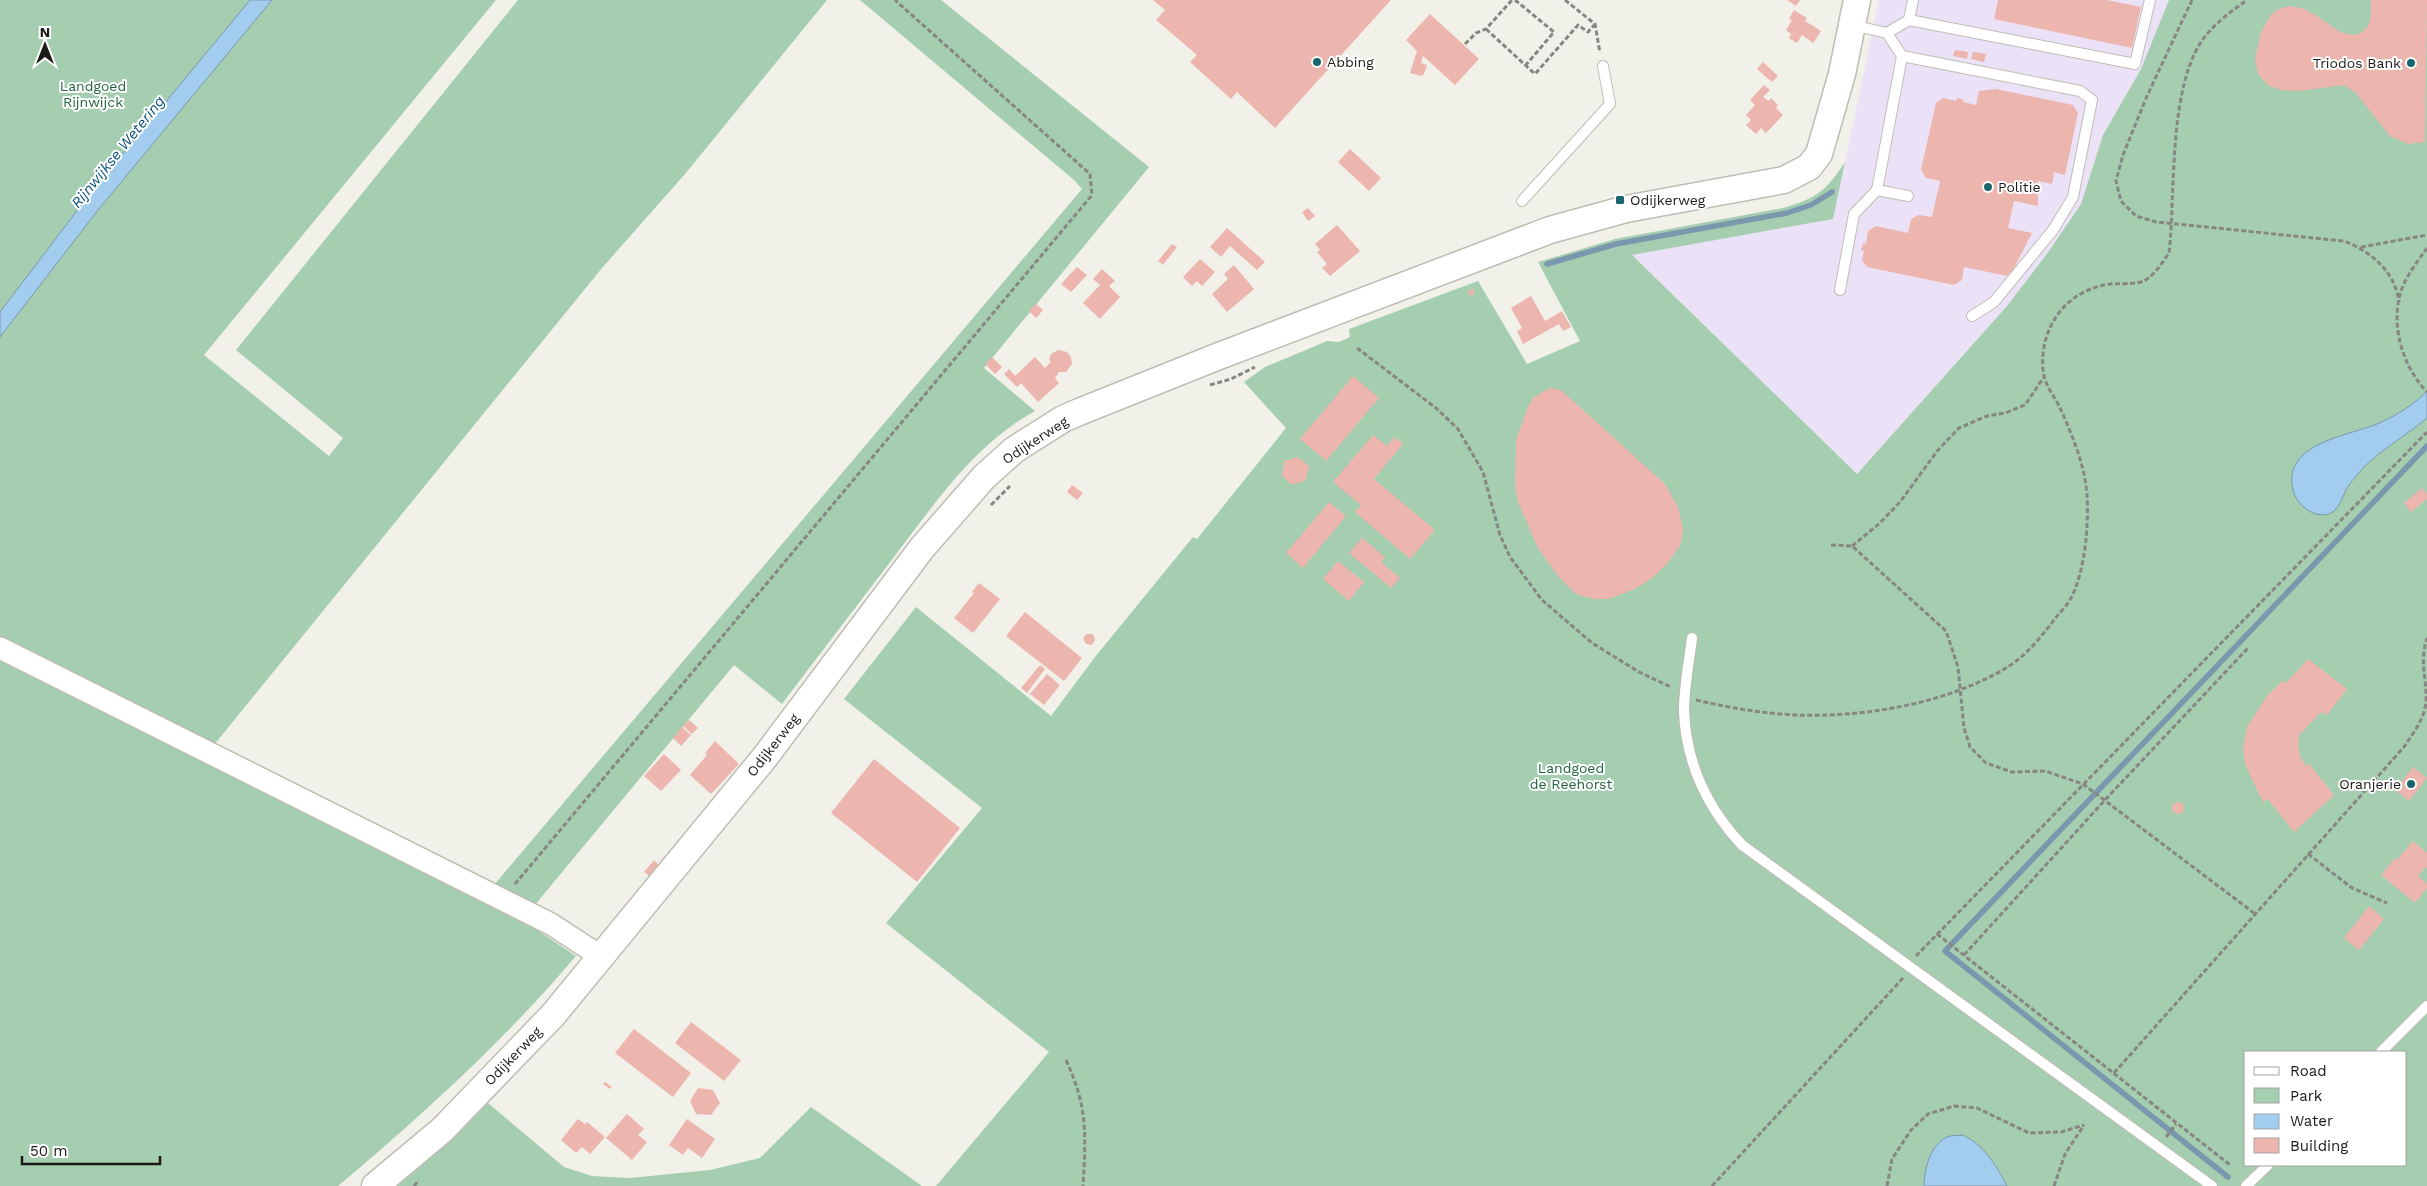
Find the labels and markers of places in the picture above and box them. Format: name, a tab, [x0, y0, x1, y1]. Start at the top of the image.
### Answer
place label: Abbing	[1327, 54, 1374, 70]
place label: Triodos Bank	[2313, 55, 2401, 71]
marker: Abbing	[1311, 56, 1323, 68]
marker: Triodos Bank	[2405, 57, 2417, 69]
place label: Politie	[1998, 179, 2041, 195]
marker: Politie	[1982, 181, 1994, 193]
place label: Odijkerweg	[1630, 192, 1706, 208]
marker: Odijkerweg	[1614, 194, 1626, 206]
place label: Oranjerie	[2339, 776, 2401, 792]
marker: Oranjerie	[2405, 778, 2417, 790]

